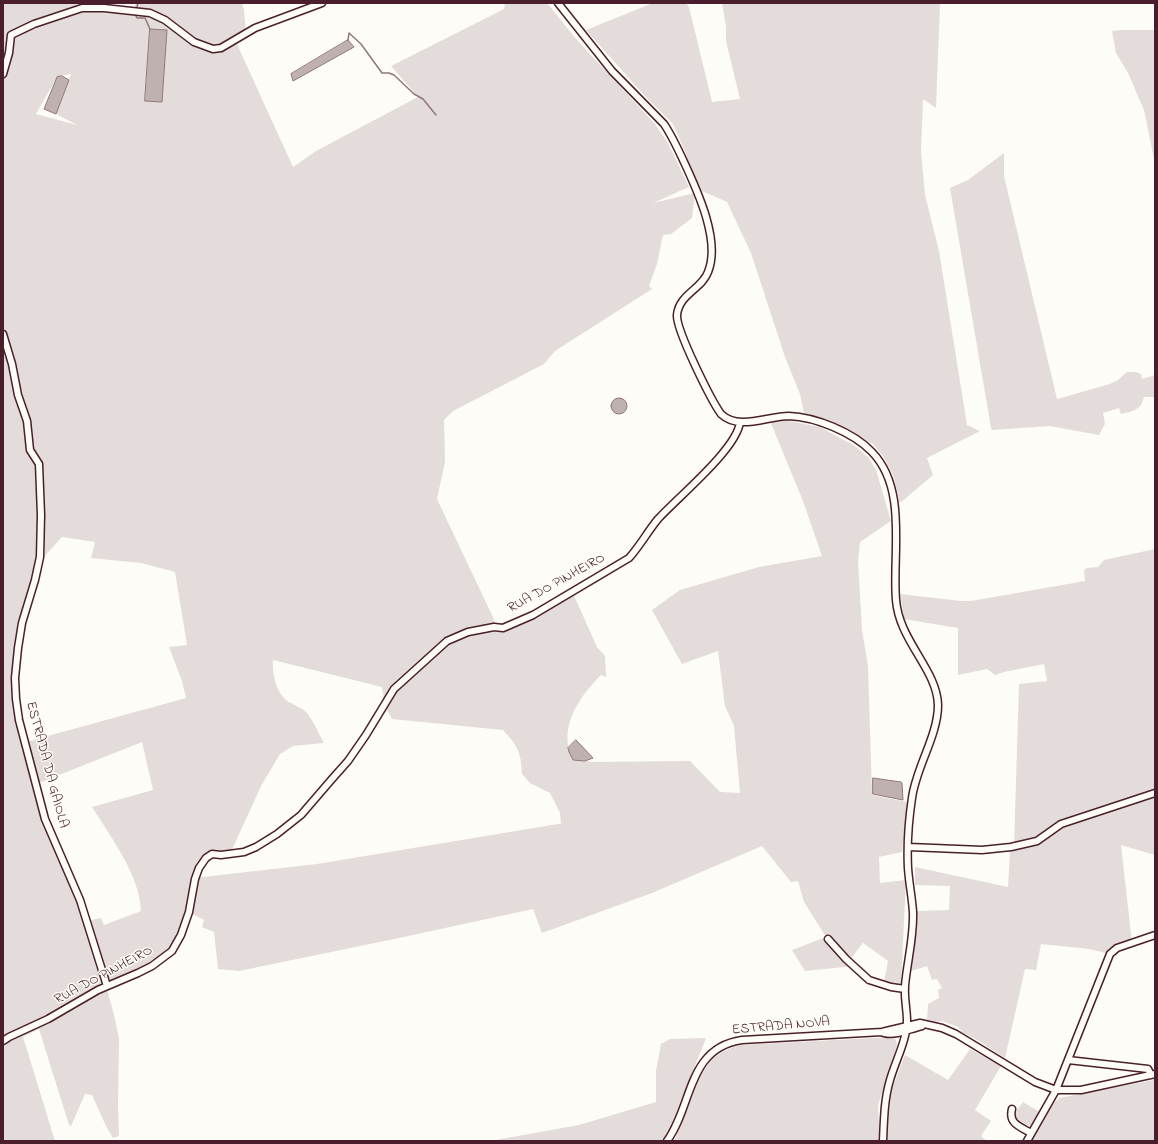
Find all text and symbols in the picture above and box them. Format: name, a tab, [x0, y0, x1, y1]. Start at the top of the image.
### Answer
street label: RUA DO PINHEIRO	[505, 550, 609, 618]
street label: ESTRADA DA GAIOLA	[21, 700, 71, 830]
street label: RUA DO PINHEIRO	[52, 943, 156, 1009]
street label: ESTRADA NOVA	[731, 1014, 831, 1040]

